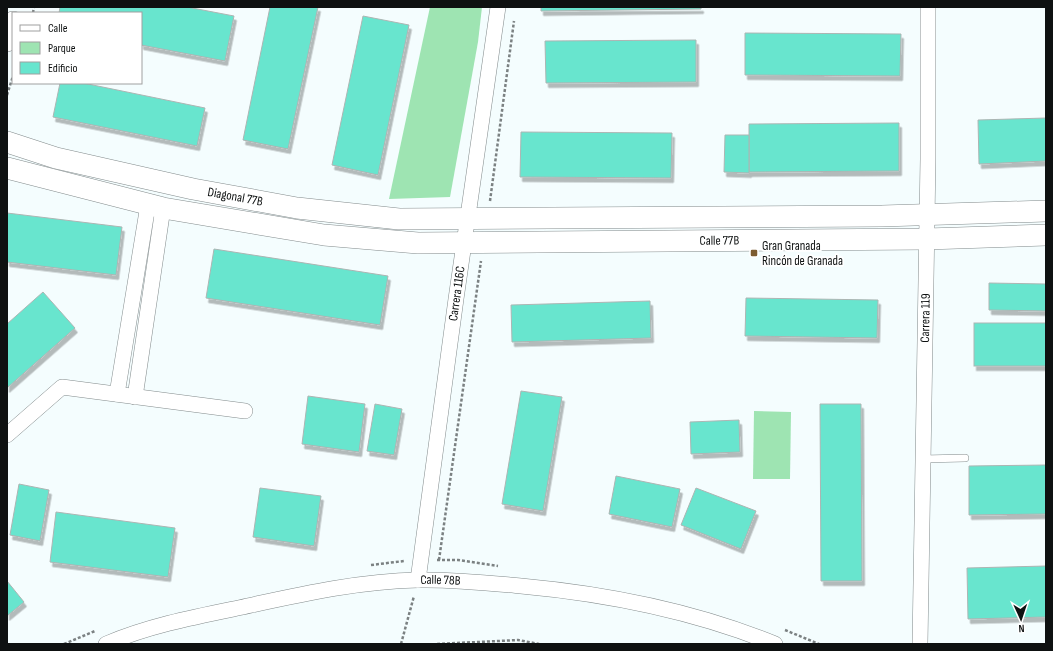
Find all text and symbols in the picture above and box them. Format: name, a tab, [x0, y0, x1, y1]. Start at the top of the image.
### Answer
legend	[12, 12, 142, 84]
text: Calle	[48, 21, 68, 36]
text: Parque	[48, 41, 76, 56]
text: Edificio	[48, 61, 77, 76]
street label: Diagonal 77B	[206, 184, 264, 210]
street label: Calle 77B	[699, 232, 739, 249]
place label: Gran Granada Rincón de Granada	[762, 238, 843, 269]
marker: Gran Granada Rincón de Granada	[749, 248, 759, 258]
street label: Carrera 116C	[445, 265, 469, 322]
street label: Carrera 119	[917, 293, 934, 343]
street label: Calle 78B	[420, 572, 461, 589]
north arrow	[1001, 599, 1041, 639]
text: N	[1018, 622, 1025, 635]

